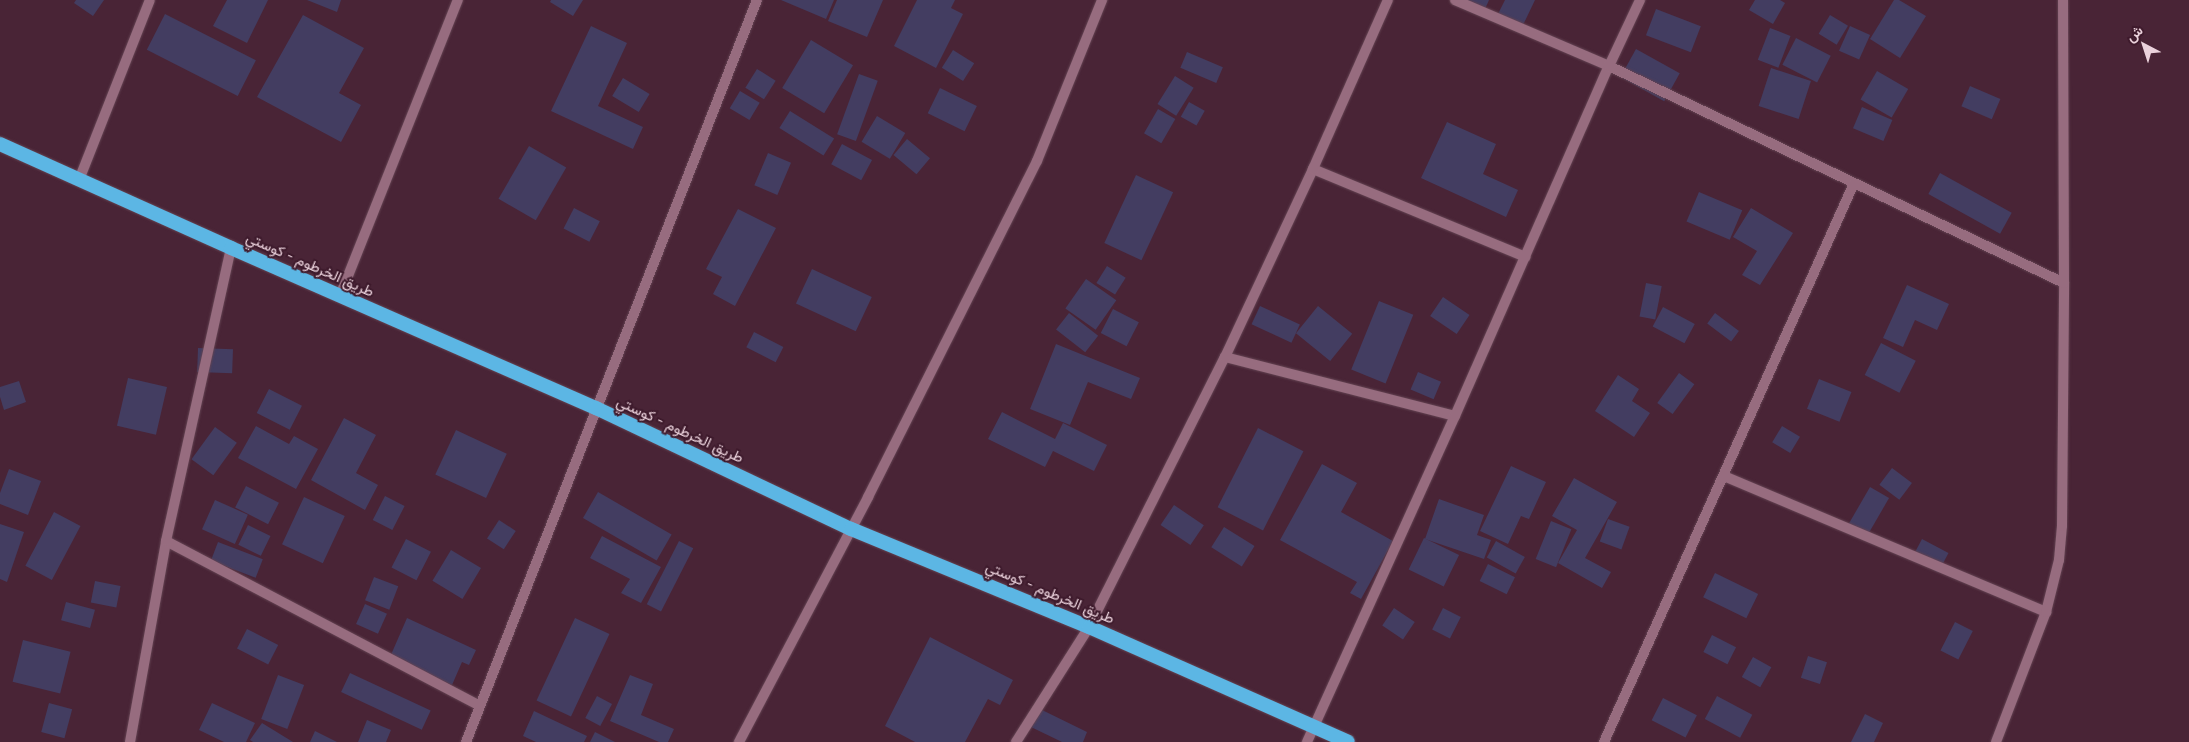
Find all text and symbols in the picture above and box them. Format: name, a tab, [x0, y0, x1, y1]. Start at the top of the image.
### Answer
north arrow	[2119, 20, 2169, 70]
text: ش	[2123, 22, 2146, 45]
street label: طريق الخرطوم - كوستي	[243, 229, 377, 301]
street label: طريق الخرطوم - كوستي	[614, 393, 746, 467]
street label: طريق الخرطوم - كوستي	[983, 558, 1117, 628]

